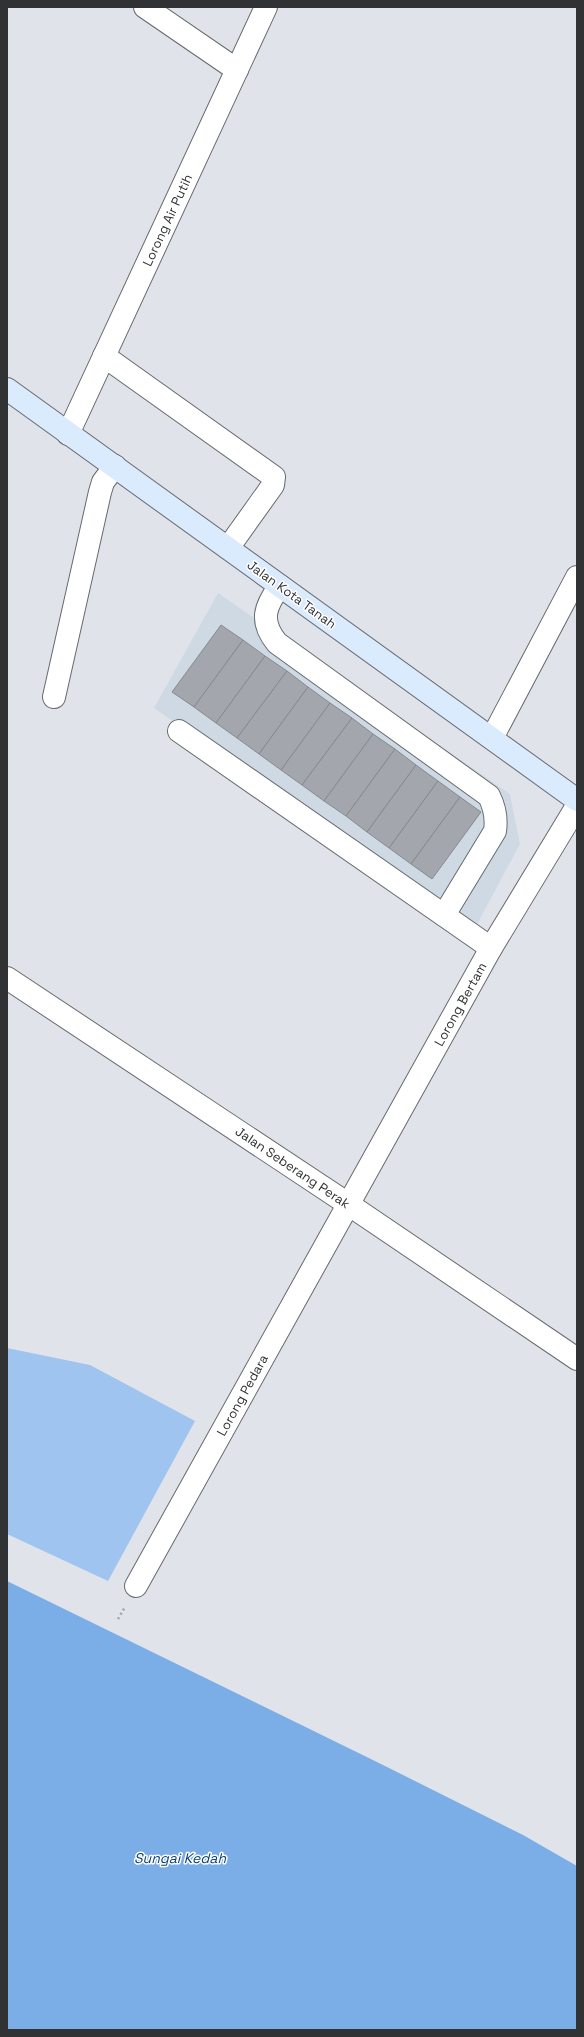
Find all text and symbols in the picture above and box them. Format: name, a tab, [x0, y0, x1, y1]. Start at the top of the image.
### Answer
street label: Lorong Air Putih	[139, 171, 196, 269]
street label: Jalan Kota Tanah	[244, 556, 340, 632]
street label: Lorong Bertam	[430, 959, 490, 1049]
street label: Jalan Seberang Perak	[232, 1123, 353, 1212]
street label: Lorong Pedara	[213, 1351, 272, 1439]
water label: Sungai Kedah	[134, 1849, 226, 1867]

